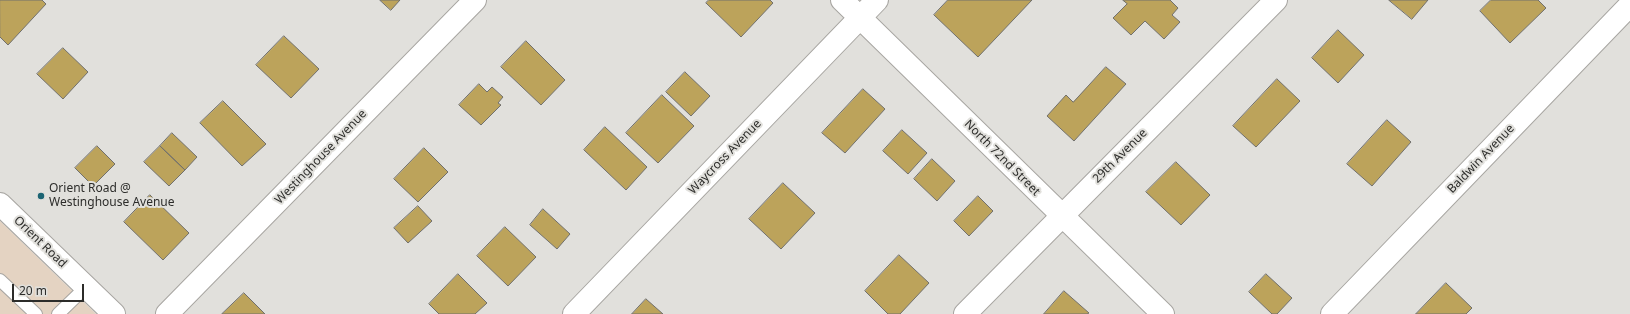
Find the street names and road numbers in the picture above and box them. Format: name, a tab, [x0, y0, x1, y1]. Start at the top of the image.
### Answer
street label: Westinghouse Avenue	[272, 107, 370, 207]
street label: Waycross Avenue	[686, 117, 764, 197]
street label: North 72nd Street	[961, 117, 1043, 199]
street label: Baldwin Avenue	[1444, 122, 1518, 196]
street label: 29th Avenue	[1090, 126, 1150, 186]
street label: Orient Road	[11, 213, 69, 271]

